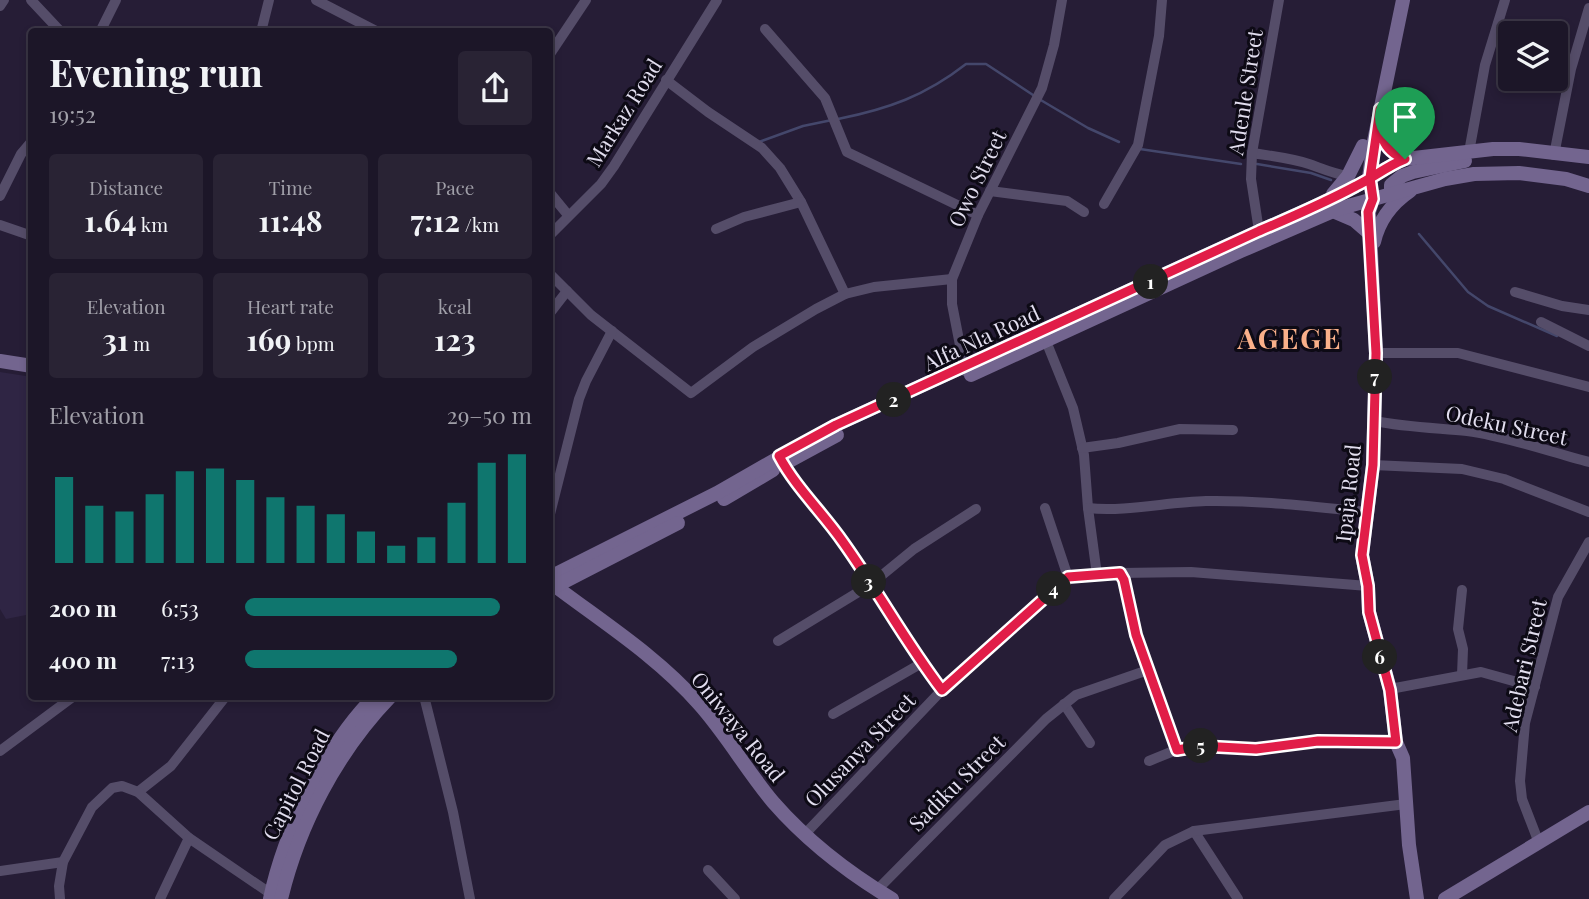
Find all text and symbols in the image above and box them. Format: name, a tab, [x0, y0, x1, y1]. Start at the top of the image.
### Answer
map controls	[1498, 21, 1568, 91]
button: layers	[1498, 21, 1568, 91]
street label: Adenle Street	[1220, 27, 1268, 158]
text: Evening run	[49, 46, 263, 97]
button: share	[458, 51, 532, 125]
street label: Markaz Road	[579, 53, 667, 171]
pin	[1375, 87, 1435, 159]
text: 19:52	[49, 98, 96, 129]
icon: arrive	[1386, 98, 1424, 136]
street label: Owo Street	[940, 124, 1012, 231]
text: Distance	[89, 174, 163, 200]
text: Time	[269, 174, 312, 200]
text: Pace	[435, 174, 474, 200]
text: 1.64	[84, 200, 137, 240]
text: 11:48	[258, 200, 323, 240]
text: 7:12	[410, 200, 460, 240]
text: km	[137, 211, 168, 237]
text: /km	[460, 211, 499, 237]
pin: 1	[1134, 264, 1168, 300]
text: 1	[1147, 268, 1154, 294]
text: Elevation	[87, 293, 166, 319]
text: Heart rate	[247, 293, 334, 319]
text: kcal	[438, 293, 472, 319]
street label: Alfa Nla Road	[917, 298, 1044, 377]
text: 31	[102, 319, 128, 359]
text: 169	[246, 319, 291, 359]
text: 123	[434, 319, 476, 359]
district label: AGEGE	[1236, 319, 1343, 356]
text: m	[128, 330, 150, 356]
text: bpm	[291, 330, 335, 356]
pin: 7	[1358, 360, 1392, 394]
text: 7	[1370, 363, 1379, 389]
pin: 2	[876, 382, 912, 418]
text: 2	[889, 386, 898, 412]
street label: Odeku Street	[1444, 397, 1571, 451]
text: Elevation	[49, 399, 145, 430]
text: 29–50 m	[447, 399, 532, 430]
street label: Ipaja Road	[1328, 443, 1366, 543]
pin: 3	[852, 564, 886, 600]
text: 3	[864, 568, 873, 594]
pin: 4	[1036, 572, 1072, 606]
text: 4	[1048, 575, 1059, 601]
text: 200 m	[49, 592, 117, 623]
text: 6:53	[161, 592, 199, 623]
street label: Adebari Street	[1494, 595, 1552, 735]
pin: 6	[1362, 640, 1398, 674]
text: 6	[1374, 643, 1385, 669]
text: 400 m	[49, 644, 117, 675]
text: 7:13	[161, 644, 195, 675]
street label: Oniwaya Road	[686, 665, 792, 787]
street label: Olusanya Street	[798, 686, 921, 812]
street label: Capitol Road	[255, 724, 335, 844]
street label: Sadiku Street	[902, 727, 1011, 836]
pin: 5	[1184, 728, 1218, 764]
text: 5	[1196, 732, 1205, 758]

